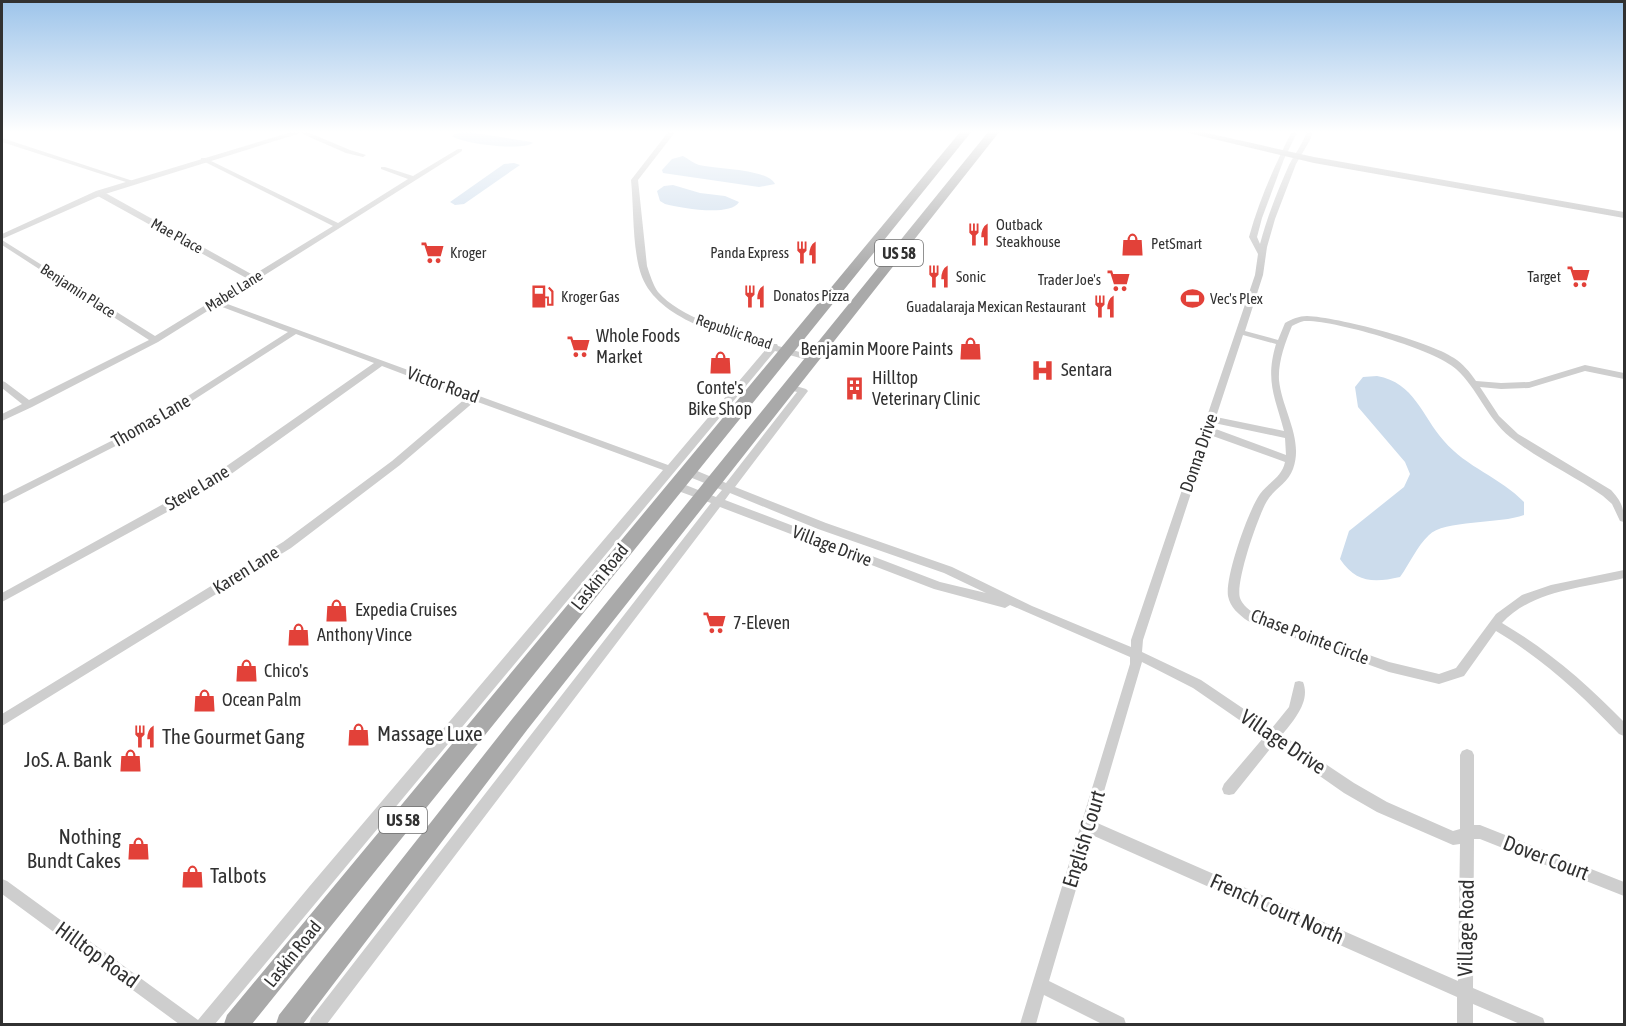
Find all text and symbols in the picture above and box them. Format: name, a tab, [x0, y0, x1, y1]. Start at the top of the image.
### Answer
street label: Mae Place	[148, 214, 206, 257]
place label: Outback Steakhouse	[996, 216, 1061, 250]
restaurant icon: Outback Steakhouse	[965, 221, 991, 247]
shop icon: PetSmart	[1120, 231, 1146, 257]
place label: PetSmart	[1151, 235, 1202, 252]
supermarket icon: Kroger	[419, 240, 445, 266]
restaurant icon: Panda Express	[794, 240, 820, 266]
road number: US 58	[875, 240, 923, 266]
place label: Kroger	[450, 244, 487, 261]
place label: Panda Express	[710, 244, 789, 261]
street label: Benjamin Place	[38, 260, 119, 321]
restaurant icon: Sonic	[925, 264, 951, 290]
supermarket icon: Target	[1566, 264, 1592, 290]
street label: Mabel Lane	[202, 266, 265, 315]
supermarket icon: Trader Joe's	[1106, 267, 1132, 293]
place label: Sonic	[956, 268, 986, 285]
place label: Target	[1527, 268, 1561, 285]
place label: Trader Joe's	[1038, 271, 1101, 288]
restaurant icon: Donatos Pizza	[742, 283, 768, 309]
fuel station icon: Kroger Gas	[530, 284, 556, 310]
sports icon: Vec's Plex	[1179, 286, 1205, 312]
place label: Donatos Pizza	[773, 287, 850, 304]
place label: Kroger Gas	[561, 288, 620, 305]
place label: Vec's Plex	[1210, 290, 1263, 307]
restaurant icon: Guadalaraja Mexican Restaurant	[1091, 294, 1117, 320]
place label: Guadalaraja Mexican Restaurant	[906, 298, 1086, 315]
street label: Republic Road	[694, 311, 774, 352]
place label: Whole Foods Market	[596, 325, 680, 367]
supermarket icon: Whole Foods Market	[565, 333, 591, 359]
shop icon: Benjamin Moore Paints	[958, 336, 984, 362]
place label: Benjamin Moore Paints	[801, 338, 953, 359]
shop icon: Conte's Bike Shop	[707, 349, 733, 375]
hospital icon: Sentara	[1030, 357, 1056, 383]
place label: Sentara	[1061, 359, 1112, 380]
street label: Victor Road	[404, 362, 482, 407]
place label: Hilltop Veterinary Clinic	[872, 367, 980, 409]
building icon: Hilltop Veterinary Clinic	[841, 375, 867, 401]
place label: Conte's Bike Shop	[688, 377, 752, 419]
street label: Thomas Lane	[108, 390, 194, 451]
street label: Donna Drive	[1175, 411, 1222, 495]
street label: Steve Lane	[161, 460, 232, 515]
street label: Village Drive	[789, 521, 875, 570]
street label: Laskin Road	[567, 539, 633, 614]
street label: Karen Lane	[209, 541, 283, 598]
shop icon: Expedia Cruises	[324, 597, 350, 623]
place label: Expedia Cruises	[355, 599, 457, 620]
street label: Chase Pointe Circle	[1248, 604, 1372, 669]
supermarket icon: 7-Eleven	[702, 610, 728, 636]
place label: 7-Eleven	[733, 612, 790, 633]
shop icon: Anthony Vince	[286, 622, 312, 648]
place label: Anthony Vince	[317, 624, 412, 645]
shop icon: Chico's	[233, 658, 259, 684]
place label: Chico's	[264, 660, 309, 681]
shop icon: Ocean Palm	[191, 687, 217, 713]
place label: Ocean Palm	[222, 689, 301, 710]
street label: Village Drive	[1236, 704, 1331, 778]
shop icon: Massage Luxe	[346, 721, 372, 747]
place label: Massage Luxe	[377, 721, 483, 745]
restaurant icon: The Gourmet Gang	[131, 724, 157, 750]
place label: The Gourmet Gang	[162, 724, 304, 748]
place label: JoS. A. Bank	[24, 747, 112, 771]
shop icon: JoS. A. Bank	[117, 747, 143, 773]
street label: English Court	[1057, 787, 1109, 890]
road number: US 58	[379, 807, 427, 833]
place label: Nothing Bundt Cakes	[27, 824, 121, 872]
street label: Dover Court	[1500, 830, 1593, 884]
shop icon: Nothing Bundt Cakes	[126, 836, 152, 862]
shop icon: Talbots	[179, 863, 205, 889]
place label: Talbots	[210, 863, 266, 887]
street label: French Court North	[1207, 868, 1348, 948]
street label: Village Road	[1452, 879, 1478, 977]
street label: Hilltop Road	[51, 916, 144, 992]
street label: Laskin Road	[260, 916, 326, 991]

